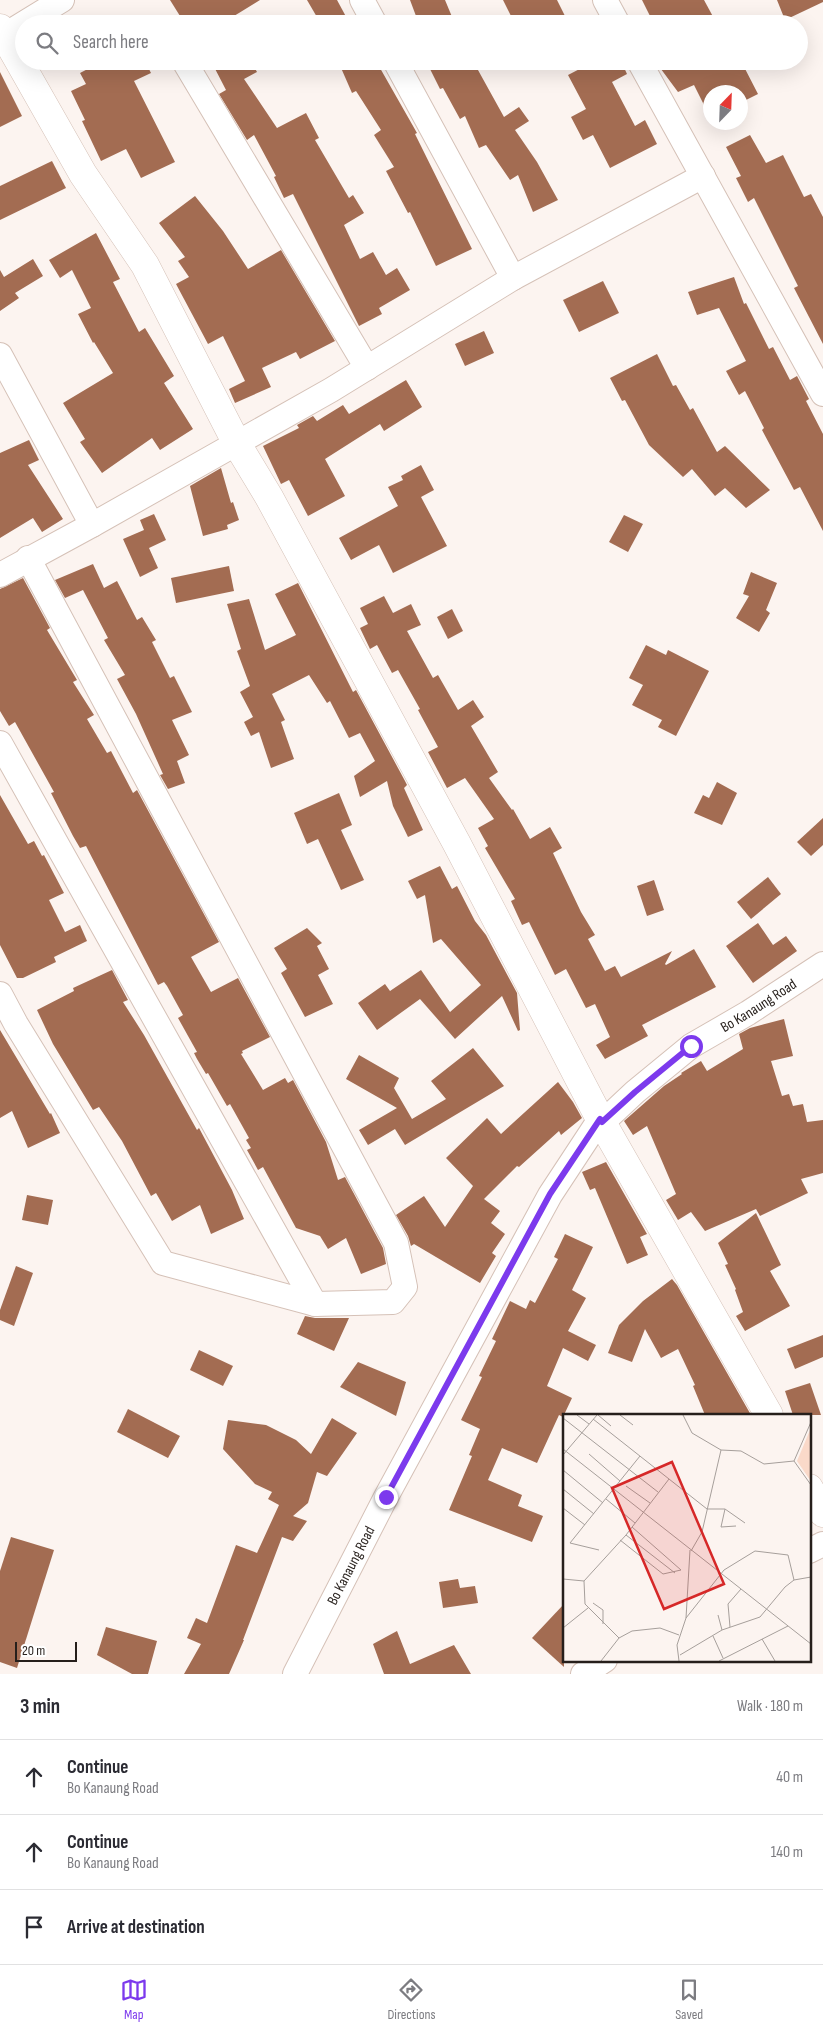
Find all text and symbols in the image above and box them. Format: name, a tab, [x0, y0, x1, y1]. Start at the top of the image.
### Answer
search box	[15, 15, 808, 70]
icon: search	[33, 29, 61, 57]
text: Search here	[73, 31, 149, 54]
north arrow	[703, 85, 748, 130]
street label: Bo Kanaung Road	[717, 975, 800, 1037]
route start	[680, 1035, 703, 1058]
inset map	[563, 1414, 810, 1662]
route end	[375, 1486, 398, 1509]
street label: Bo Kanaung Road	[323, 1523, 379, 1608]
scale bar	[15, 1639, 78, 1662]
text: 20 m	[22, 1642, 45, 1659]
text: 3 min	[20, 1694, 60, 1719]
text: Walk · 180 m	[737, 1697, 803, 1716]
text: Continue	[67, 1756, 128, 1779]
icon: ahead	[20, 1763, 48, 1791]
text: 40 m	[776, 1768, 803, 1787]
text: Bo Kanaung Road	[67, 1779, 159, 1798]
text: Continue	[67, 1831, 128, 1854]
icon: ahead	[20, 1838, 48, 1866]
text: 140 m	[771, 1843, 803, 1862]
text: Bo Kanaung Road	[67, 1854, 159, 1873]
icon: arrive	[20, 1913, 48, 1941]
text: Arrive at destination	[67, 1916, 205, 1939]
tab: Map	[120, 1976, 148, 2023]
tab: Directions	[387, 1976, 436, 2023]
tab: Saved	[675, 1976, 703, 2023]

